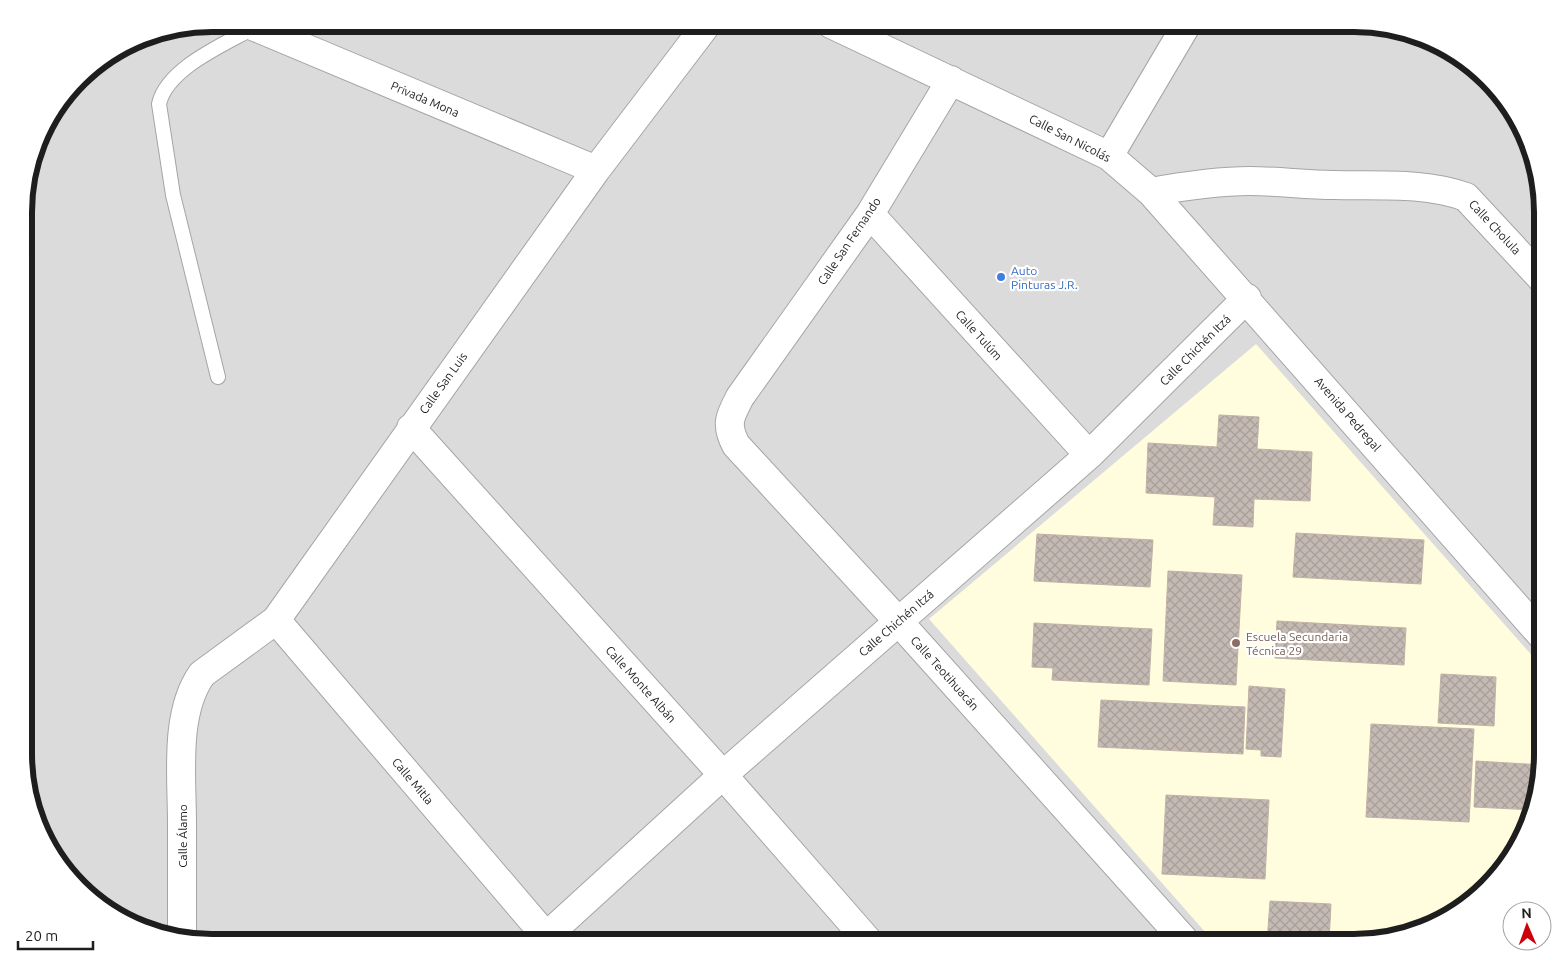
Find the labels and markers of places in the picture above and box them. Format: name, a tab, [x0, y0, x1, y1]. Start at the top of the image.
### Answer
place label: Auto Pinturas J.R.	[1011, 264, 1078, 291]
marker: Auto Pinturas J.R.	[995, 271, 1007, 283]
place label: Escuela Secundaria Técnica 29	[1246, 630, 1348, 657]
marker: Escuela Secundaria Técnica 29	[1230, 637, 1242, 649]

